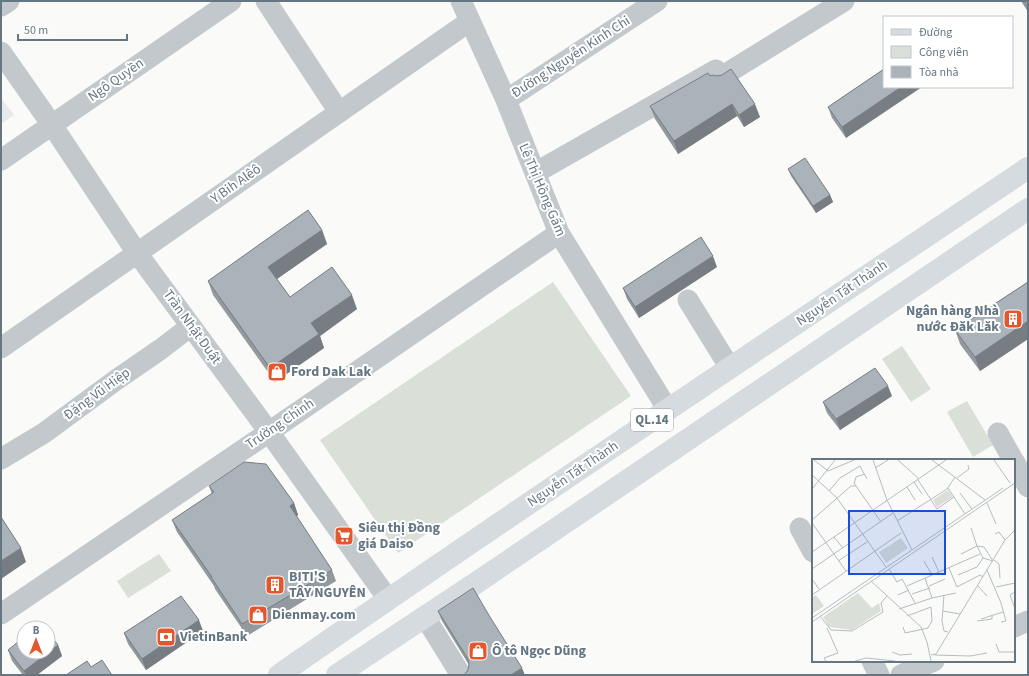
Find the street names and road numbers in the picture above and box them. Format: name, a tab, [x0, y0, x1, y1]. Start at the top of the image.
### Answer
street label: Đường Nguyễn Kinh Chi	[508, 11, 634, 103]
street label: Ngô Quyền	[84, 53, 148, 107]
street label: Lê Thị Hồng Gấm	[513, 140, 571, 240]
street label: Y Bih Alêô	[206, 159, 265, 209]
street label: Nguyễn Tất Thành	[792, 255, 892, 331]
street label: Trần Nhật Duật	[158, 286, 226, 369]
street label: Đặng Vũ Hiệp	[60, 363, 135, 425]
street label: Trường Chinh	[242, 394, 318, 454]
road number: QL.14	[631, 409, 673, 431]
street label: Nguyễn Tất Thành	[523, 436, 623, 512]

